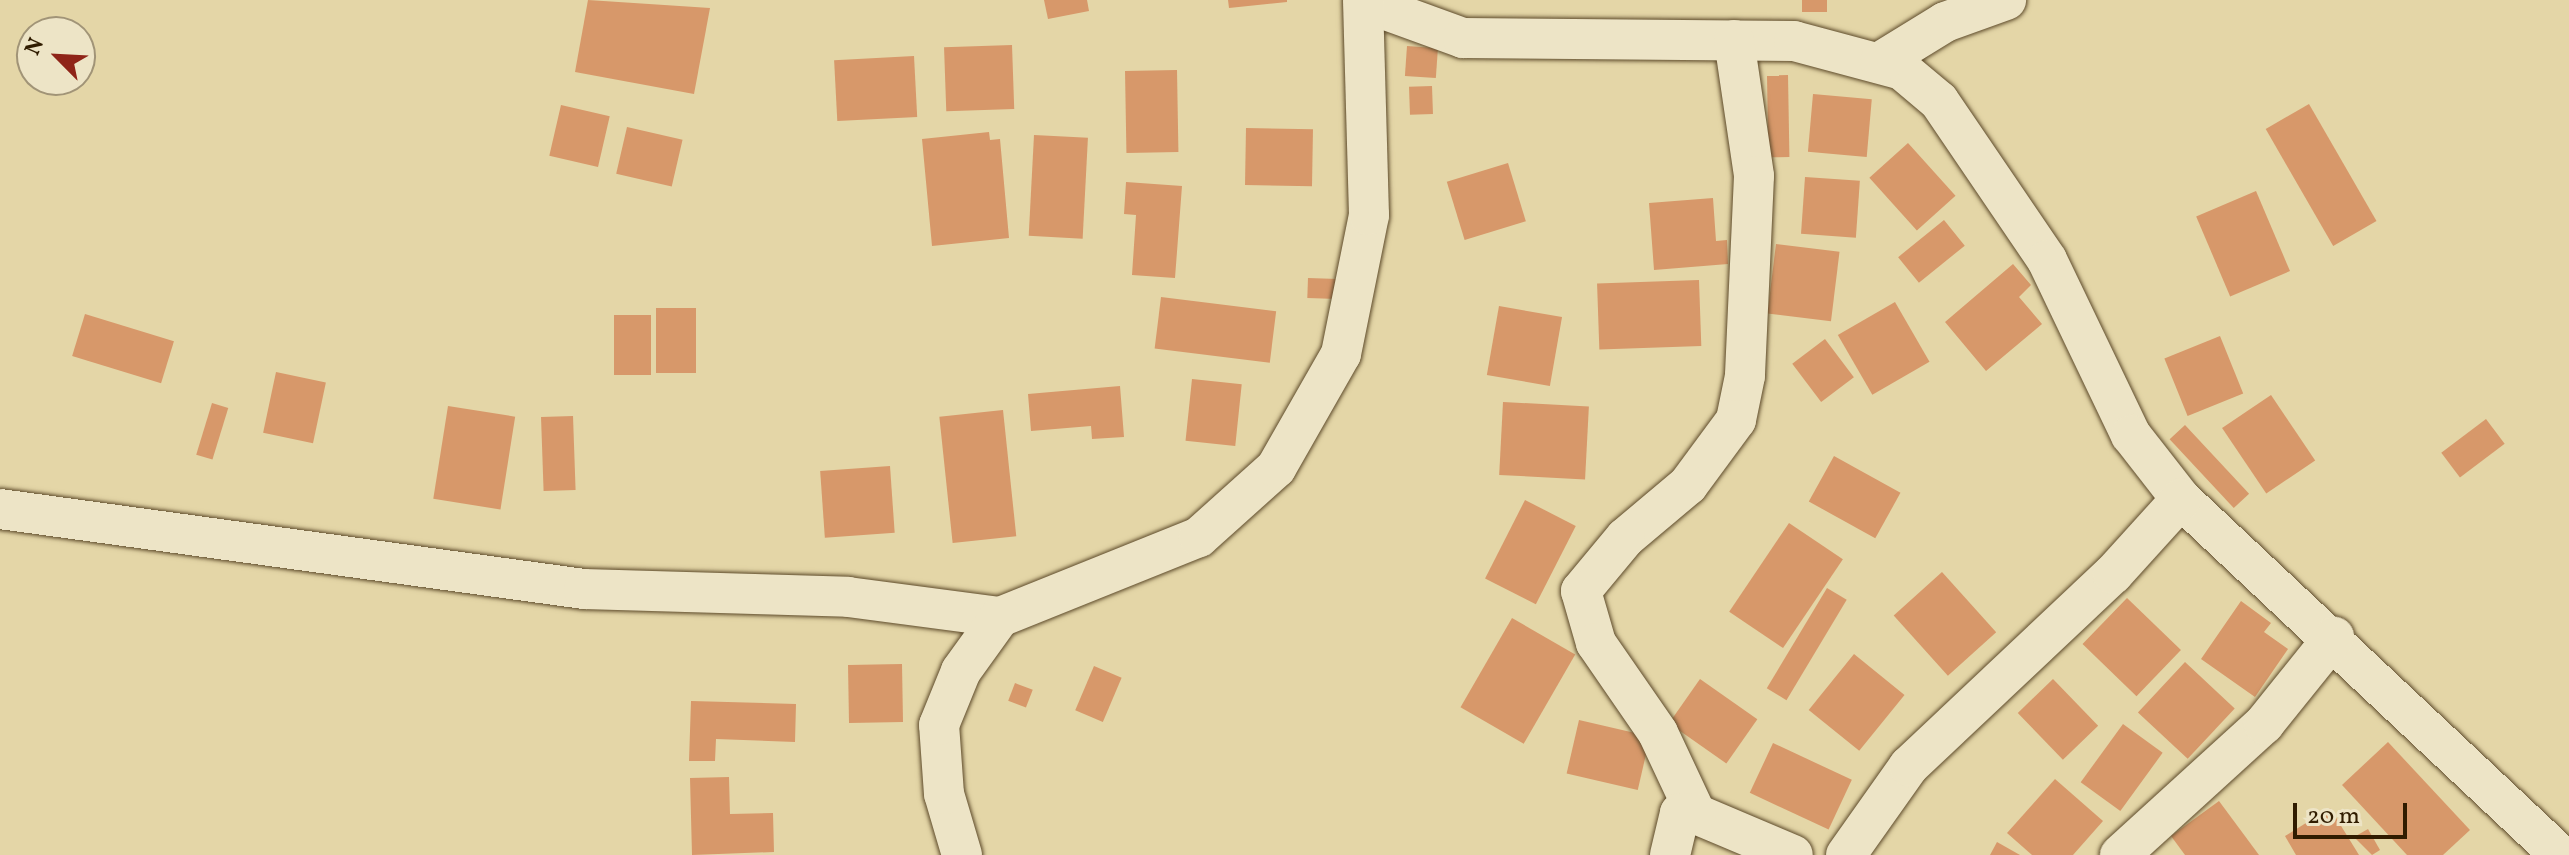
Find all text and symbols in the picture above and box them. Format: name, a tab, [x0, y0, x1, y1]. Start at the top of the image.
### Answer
north arrow	[16, 16, 96, 96]
text: N	[18, 33, 53, 60]
scale bar	[2297, 787, 2411, 837]
text: 20 m	[2307, 800, 2360, 834]

